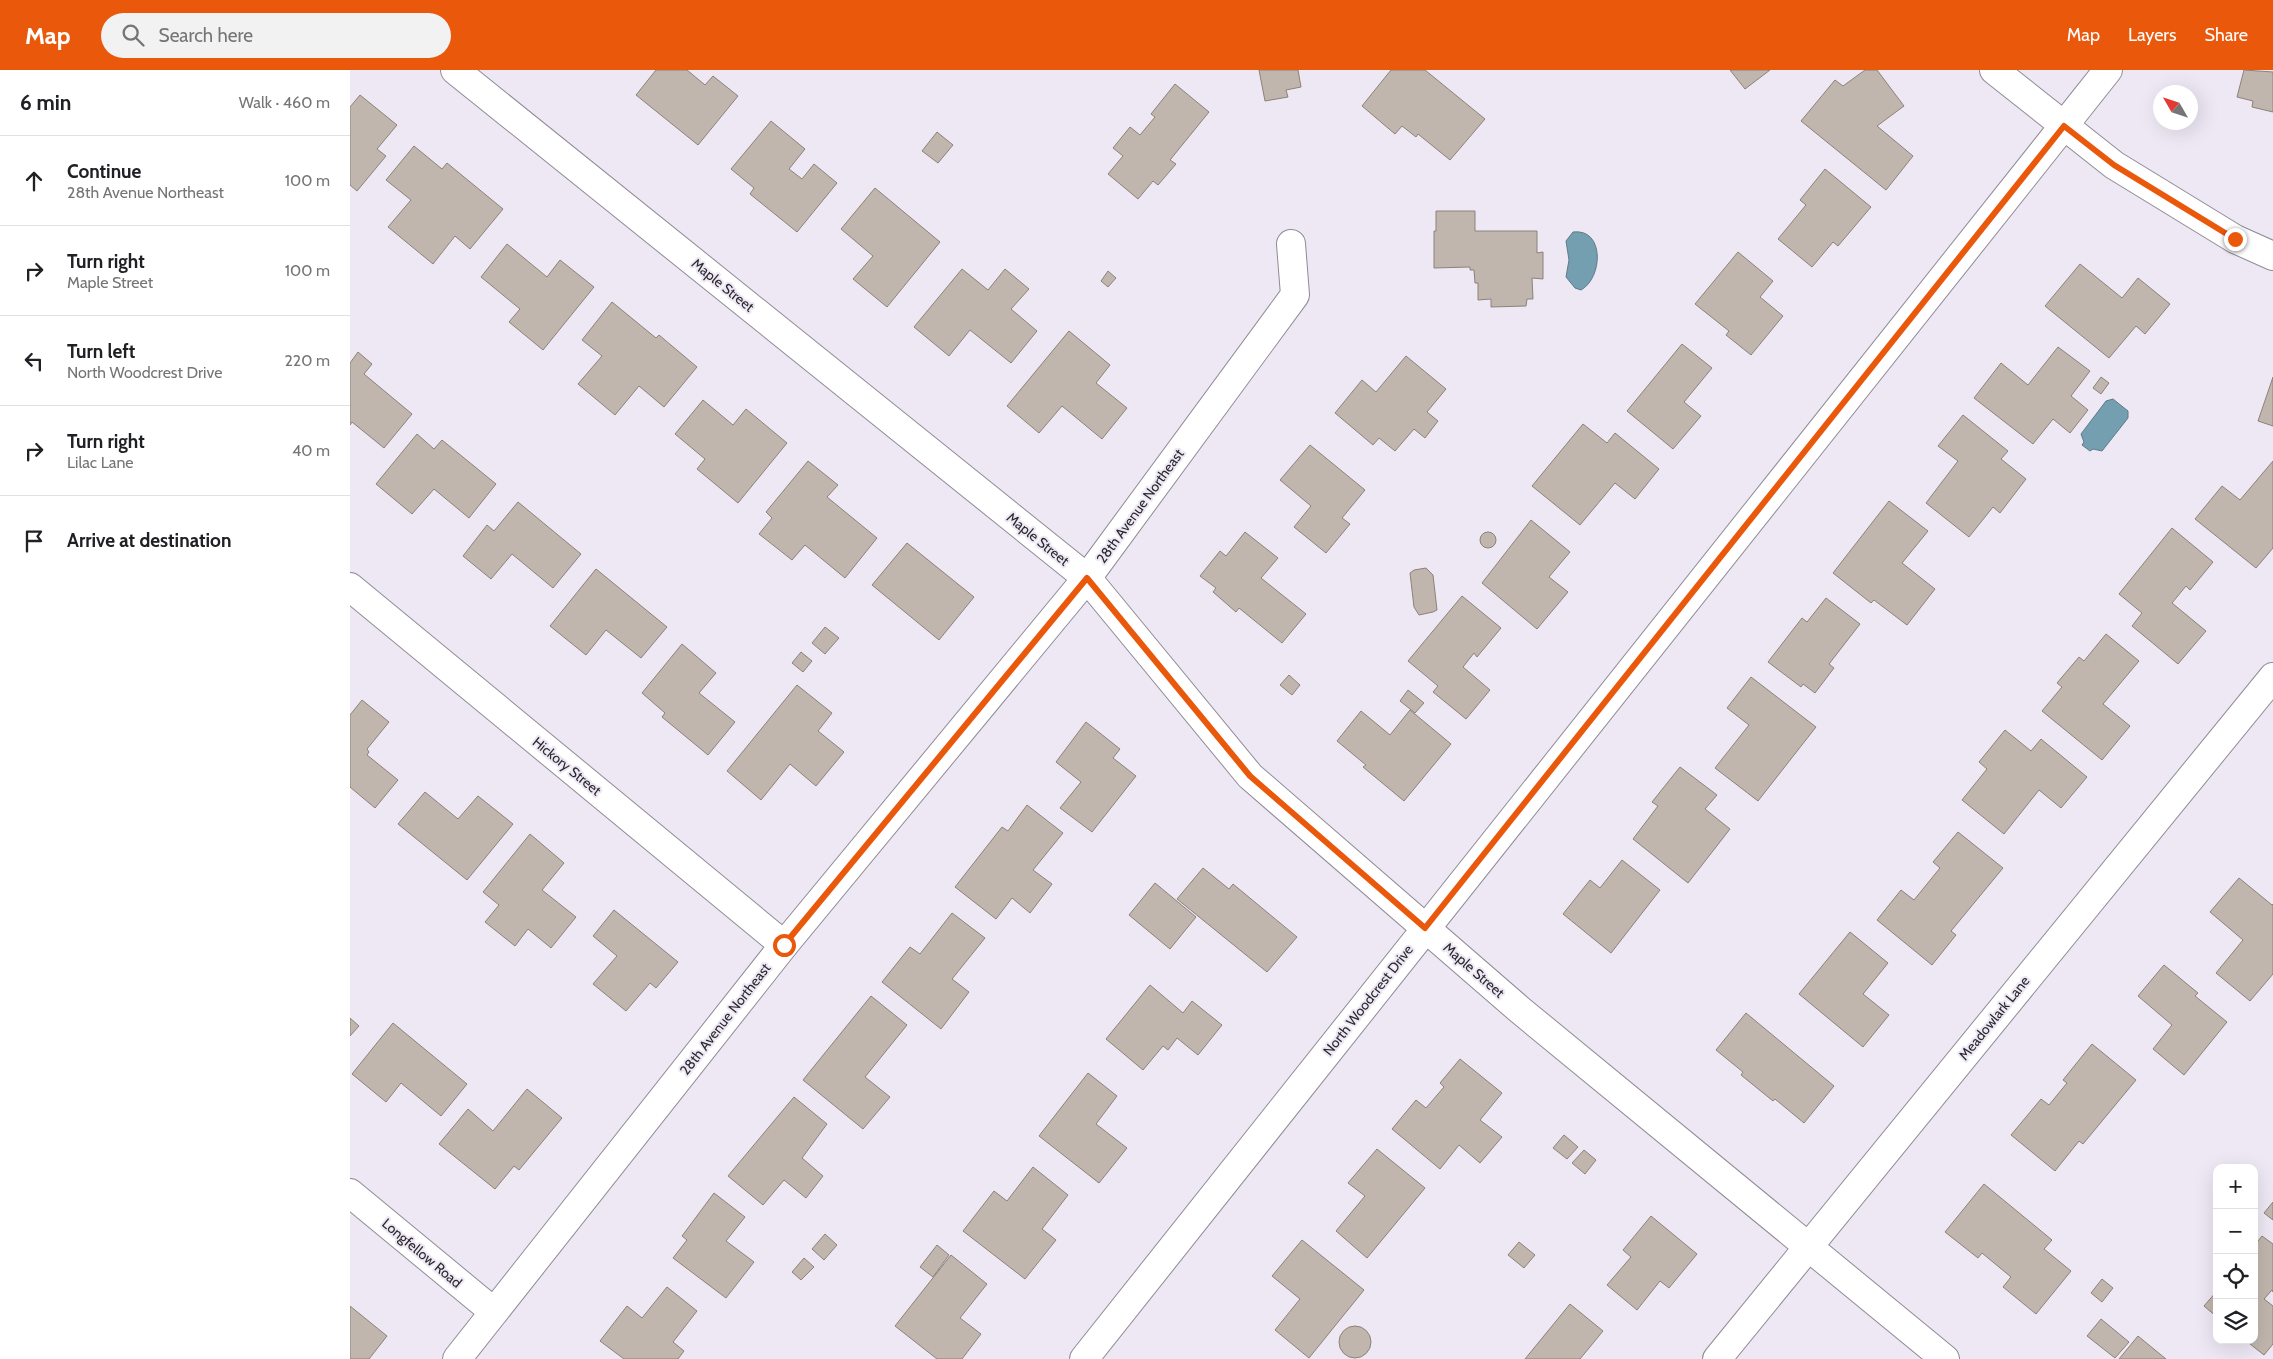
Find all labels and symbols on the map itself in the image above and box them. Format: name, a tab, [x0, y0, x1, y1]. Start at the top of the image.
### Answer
north arrow	[2153, 85, 2198, 130]
route end	[2224, 228, 2247, 251]
street label: Maple Street	[688, 254, 758, 316]
street label: 28th Avenue Northeast	[1092, 445, 1188, 567]
street label: Maple Street	[1003, 508, 1073, 570]
street label: Hickory Street	[529, 733, 605, 799]
route start	[773, 934, 796, 957]
street label: Maple Street	[1440, 938, 1509, 1002]
street label: North Woodcrest Drive	[1319, 941, 1417, 1059]
street label: 28th Avenue Northeast	[676, 959, 775, 1079]
street label: Meadowlark Lane	[1955, 972, 2033, 1064]
street label: Longfellow Road	[378, 1214, 466, 1292]

